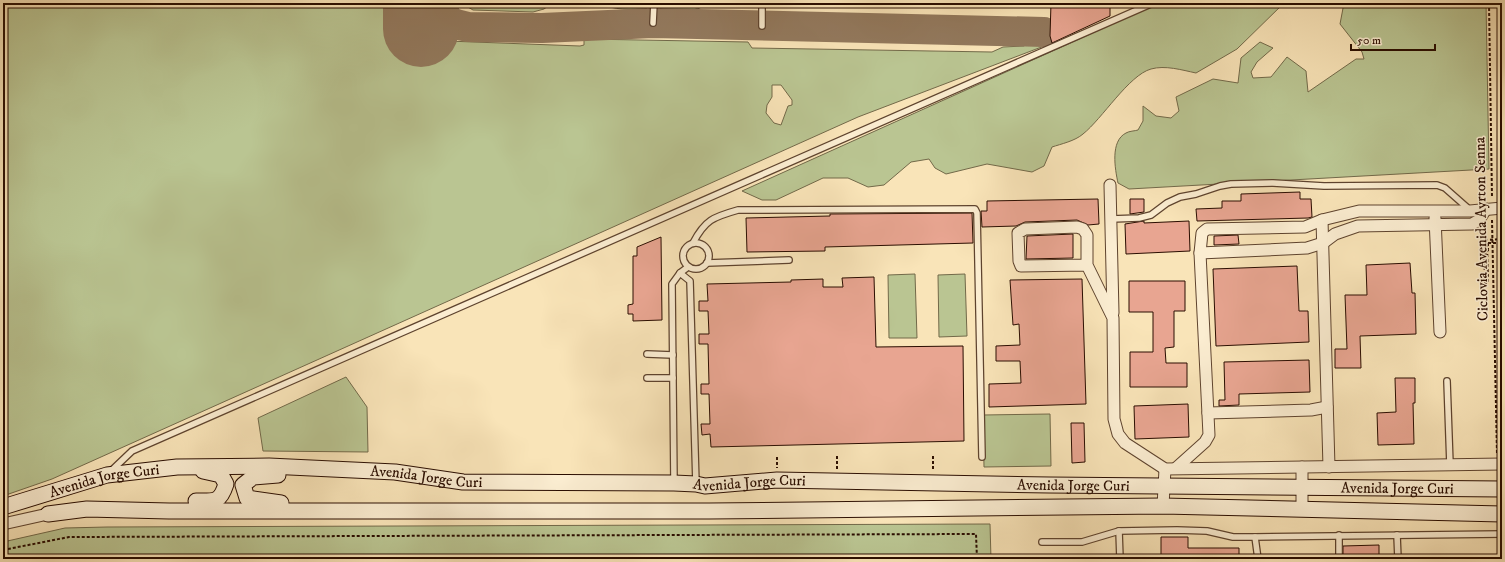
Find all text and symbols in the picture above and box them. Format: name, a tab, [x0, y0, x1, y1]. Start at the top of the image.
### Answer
scale bar	[1351, 26, 1435, 52]
text: 50 m	[1357, 33, 1381, 48]
street label: Ciclovia Avenida Ayrton Senna	[1470, 136, 1493, 321]
street label: Avenida Jorge Curi	[47, 460, 161, 502]
street label: Avenida Jorge Curi	[370, 462, 482, 492]
street label: Avenida Jorge Curi	[691, 471, 806, 496]
street label: Avenida Jorge Curi	[1017, 475, 1130, 496]
street label: Avenida Jorge Curi	[1341, 479, 1454, 499]

